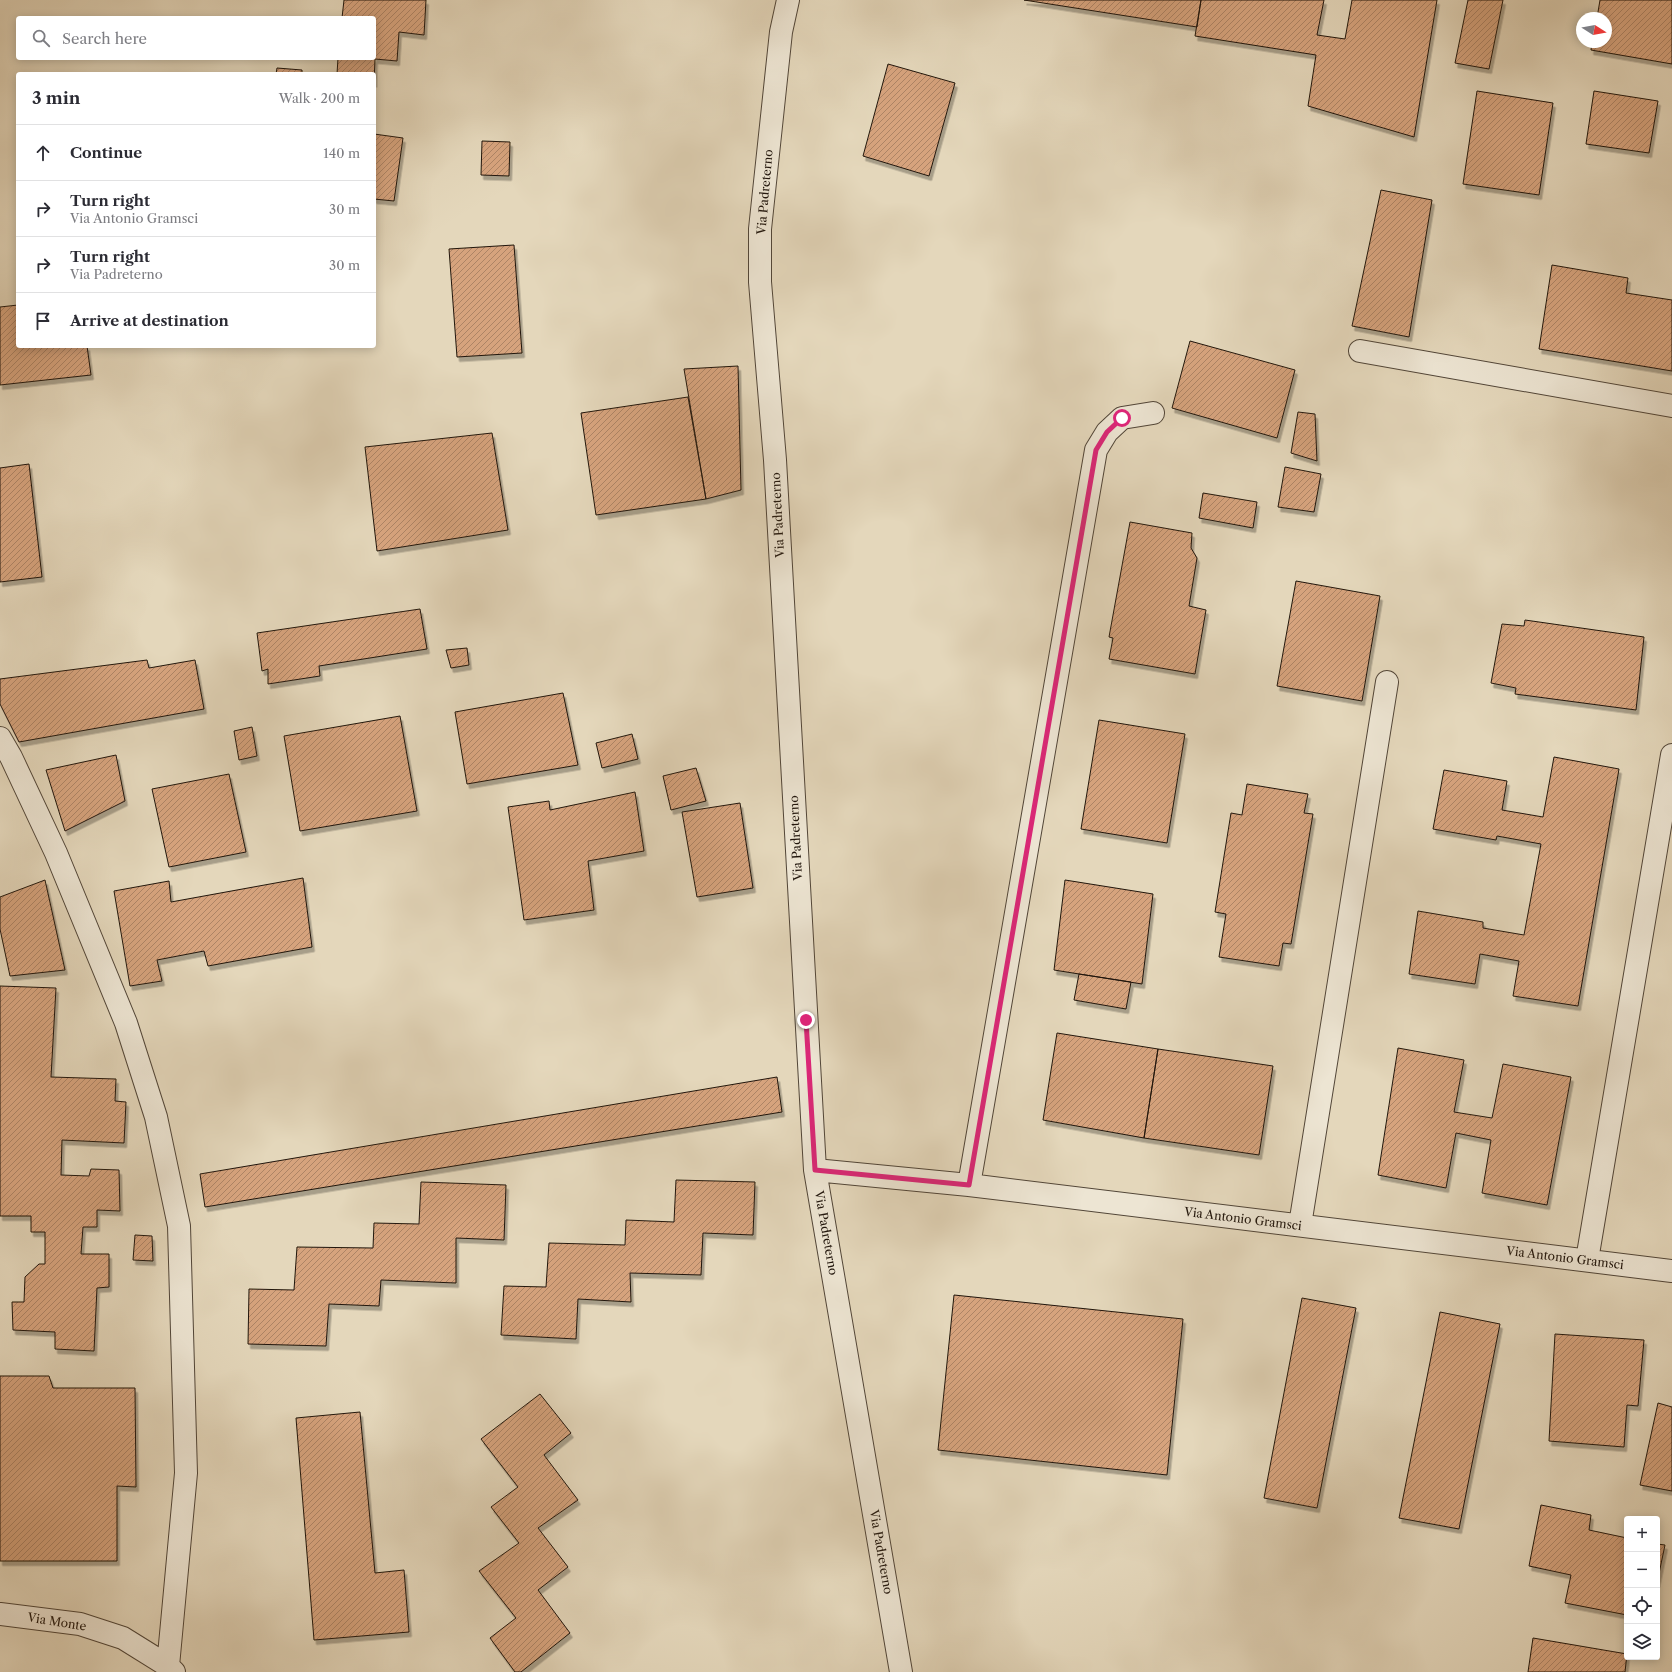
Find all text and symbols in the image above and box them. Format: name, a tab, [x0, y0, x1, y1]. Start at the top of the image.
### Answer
north arrow	[1576, 12, 1612, 48]
search box	[16, 16, 376, 60]
icon: search	[30, 27, 52, 49]
text: Search here	[62, 29, 147, 48]
text: 3 min	[32, 88, 81, 108]
text: Walk · 200 m	[279, 90, 360, 106]
icon: ahead	[32, 142, 54, 164]
text: Continue	[70, 143, 142, 162]
text: 140 m	[323, 145, 360, 161]
street label: Via Padreterno	[753, 149, 776, 236]
text: Turn right	[70, 191, 150, 210]
icon: right	[32, 198, 54, 220]
text: 30 m	[329, 201, 360, 217]
text: Via Antonio Gramsci	[70, 210, 198, 226]
text: Turn right	[70, 247, 150, 266]
icon: right	[32, 254, 54, 276]
text: 30 m	[329, 257, 360, 273]
text: Via Padreterno	[70, 266, 163, 282]
icon: arrive	[32, 310, 54, 332]
text: Arrive at destination	[70, 311, 229, 330]
route start	[1113, 409, 1131, 427]
street label: Via Padreterno	[768, 472, 787, 559]
street label: Via Padreterno	[786, 795, 805, 882]
route end	[797, 1011, 815, 1029]
street label: Via Padreterno	[812, 1188, 841, 1276]
street label: Via Antonio Gramsci	[1182, 1204, 1303, 1233]
street label: Via Antonio Gramsci	[1504, 1243, 1625, 1272]
street label: Via Padreterno	[867, 1507, 896, 1595]
map controls	[1624, 1516, 1660, 1660]
button: +	[1624, 1516, 1660, 1552]
button: −	[1624, 1552, 1660, 1588]
button: locate	[1624, 1588, 1660, 1624]
street label: Via Monte	[26, 1609, 88, 1634]
button: layers	[1624, 1624, 1660, 1660]

